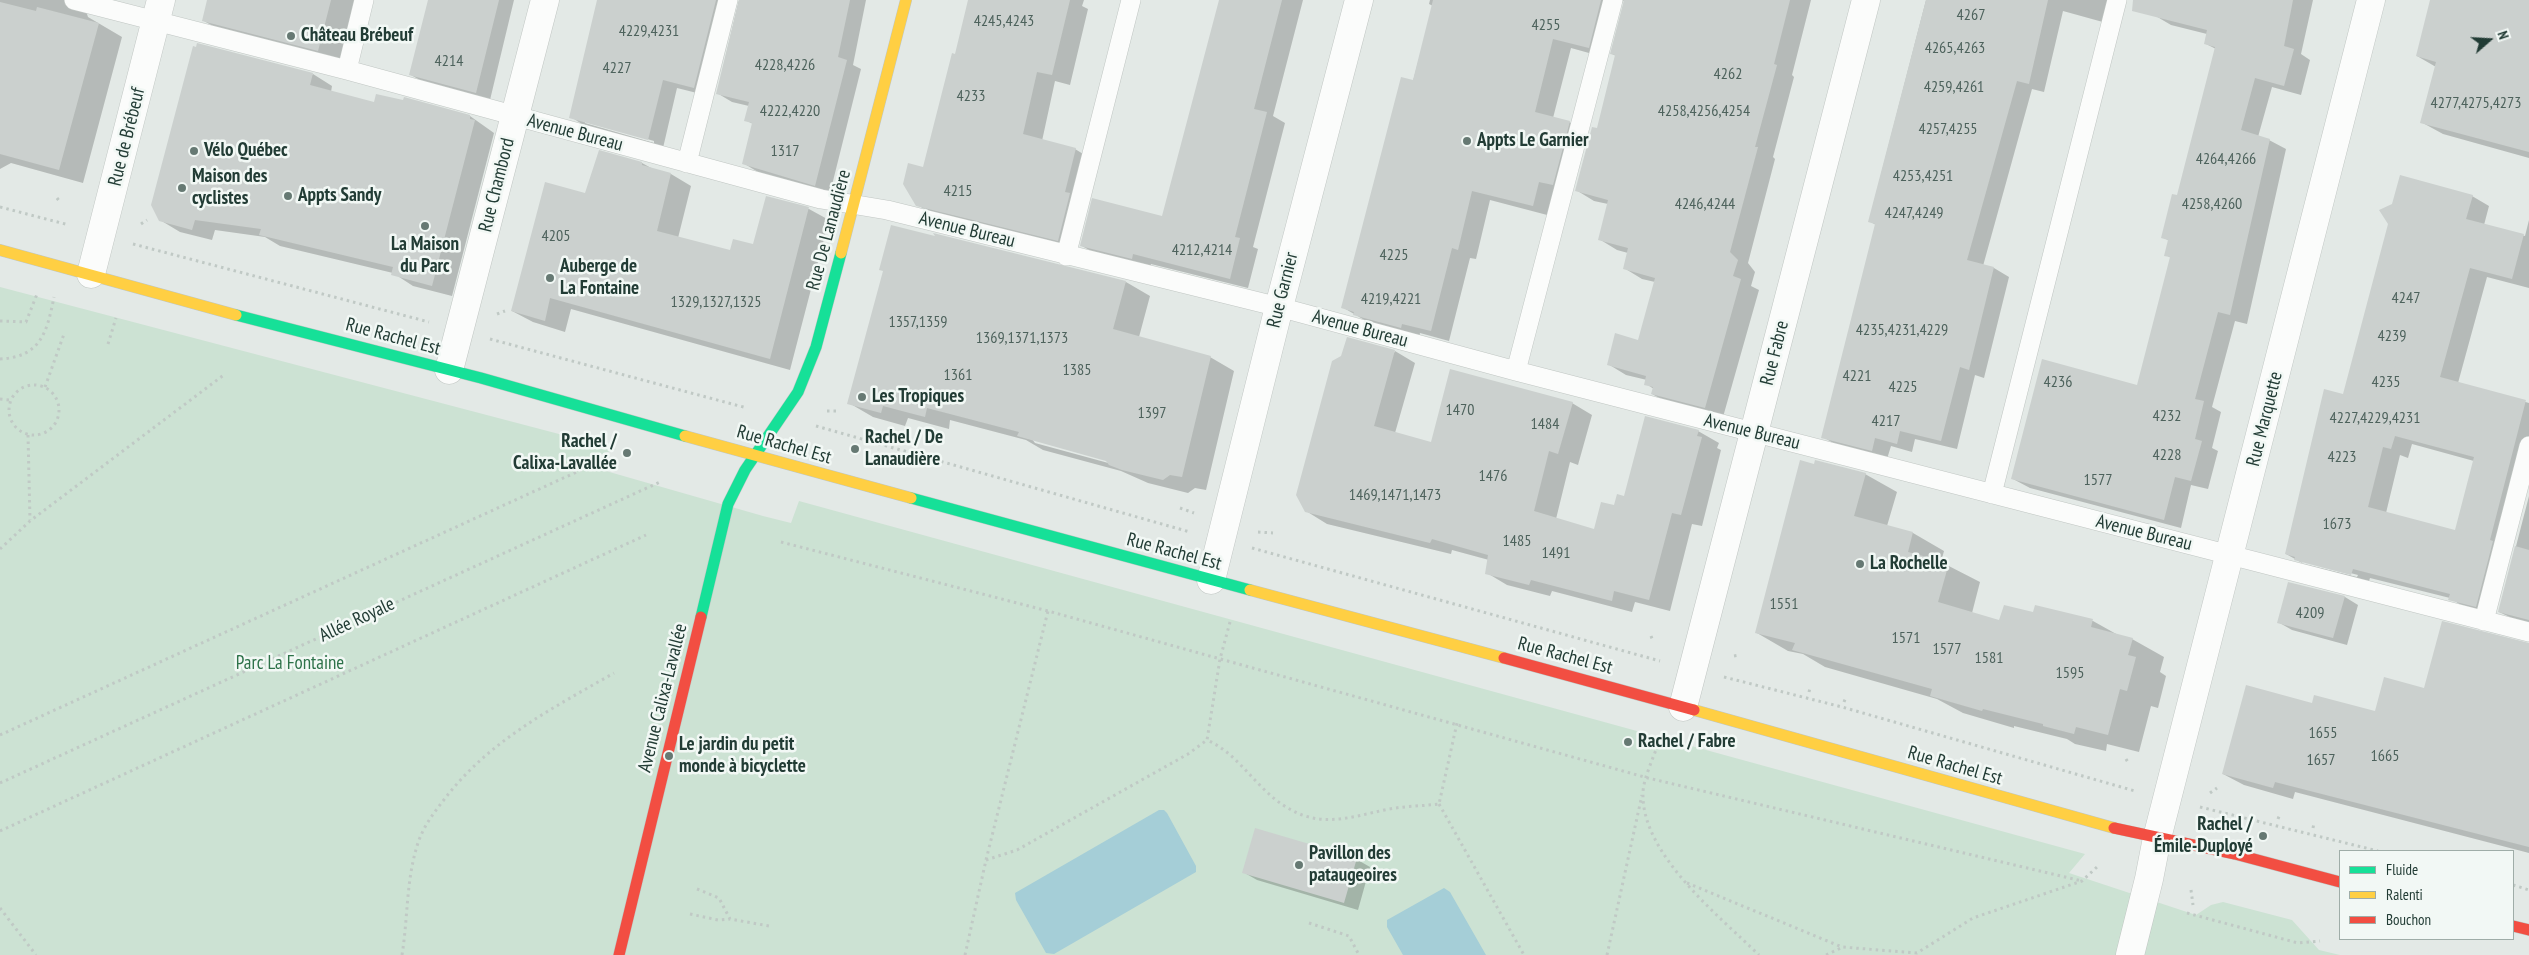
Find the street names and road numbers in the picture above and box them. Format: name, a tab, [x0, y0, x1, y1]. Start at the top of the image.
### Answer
street label: Rue de Brébeuf	[104, 85, 150, 189]
street label: Avenue Bureau	[525, 109, 625, 157]
street label: Rue Chambord	[474, 136, 520, 234]
street label: Rue De Lanaudière	[802, 167, 856, 293]
street label: Avenue Bureau	[917, 207, 1017, 253]
street label: Rue Garnier	[1263, 250, 1303, 330]
street label: Avenue Bureau	[1310, 305, 1410, 353]
street label: Rue Rachel Est	[343, 313, 443, 361]
street label: Rue Fabre	[1756, 318, 1794, 388]
street label: Rue Marquette	[2242, 369, 2288, 469]
street label: Avenue Bureau	[1702, 409, 1802, 455]
street label: Rue Rachel Est	[734, 421, 834, 469]
street label: Avenue Bureau	[2094, 510, 2194, 556]
street label: Rue Rachel Est	[1124, 528, 1224, 576]
street label: Allée Royale	[316, 593, 398, 647]
street label: Avenue Calixa-Lavallée	[634, 621, 692, 775]
street label: Rue Rachel Est	[1515, 632, 1615, 680]
street label: Rue Rachel Est	[1905, 742, 2005, 790]

